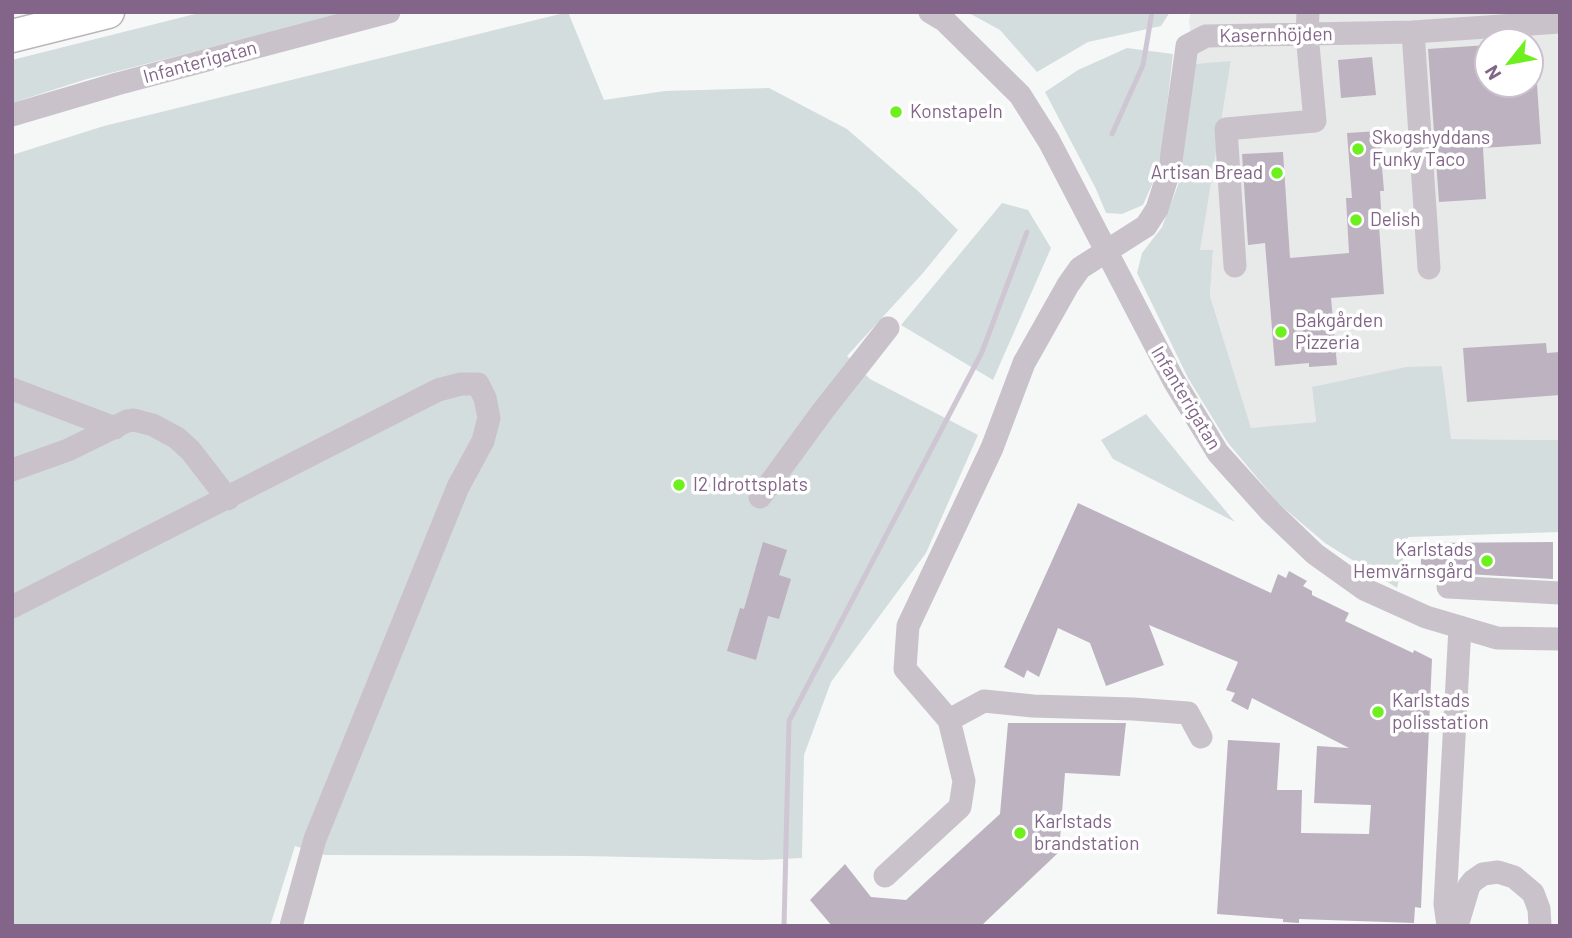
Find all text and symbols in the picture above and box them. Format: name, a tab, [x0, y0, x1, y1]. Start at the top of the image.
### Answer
street label: Kasernhöjden	[1219, 23, 1333, 47]
north arrow	[1474, 28, 1544, 98]
street label: Infanterigatan	[141, 36, 259, 88]
text: N	[1479, 62, 1505, 84]
place label: Konstapeln	[910, 101, 1003, 123]
marker: Konstapeln	[888, 104, 904, 120]
place label: Skogshyddans Funky Taco	[1372, 127, 1490, 171]
marker: Skogshyddans Funky Taco	[1350, 141, 1366, 157]
place label: Artisan Bread	[1151, 162, 1263, 184]
marker: Artisan Bread	[1269, 165, 1285, 181]
place label: Delish	[1370, 209, 1420, 231]
marker: Delish	[1348, 212, 1364, 228]
place label: Bakgården Pizzeria	[1295, 310, 1383, 354]
marker: Bakgården Pizzeria	[1273, 324, 1289, 340]
street label: Infanterigatan	[1146, 342, 1226, 454]
place label: I2 Idrottsplats	[693, 474, 808, 496]
marker: I2 Idrottsplats	[671, 477, 687, 493]
place label: Karlstads Hemvärnsgård	[1353, 539, 1473, 583]
marker: Karlstads Hemvärnsgård	[1479, 553, 1495, 569]
place label: Karlstads polisstation	[1392, 690, 1489, 734]
marker: Karlstads polisstation	[1370, 704, 1386, 720]
place label: Karlstads brandstation	[1034, 811, 1139, 855]
marker: Karlstads brandstation	[1012, 825, 1028, 841]

